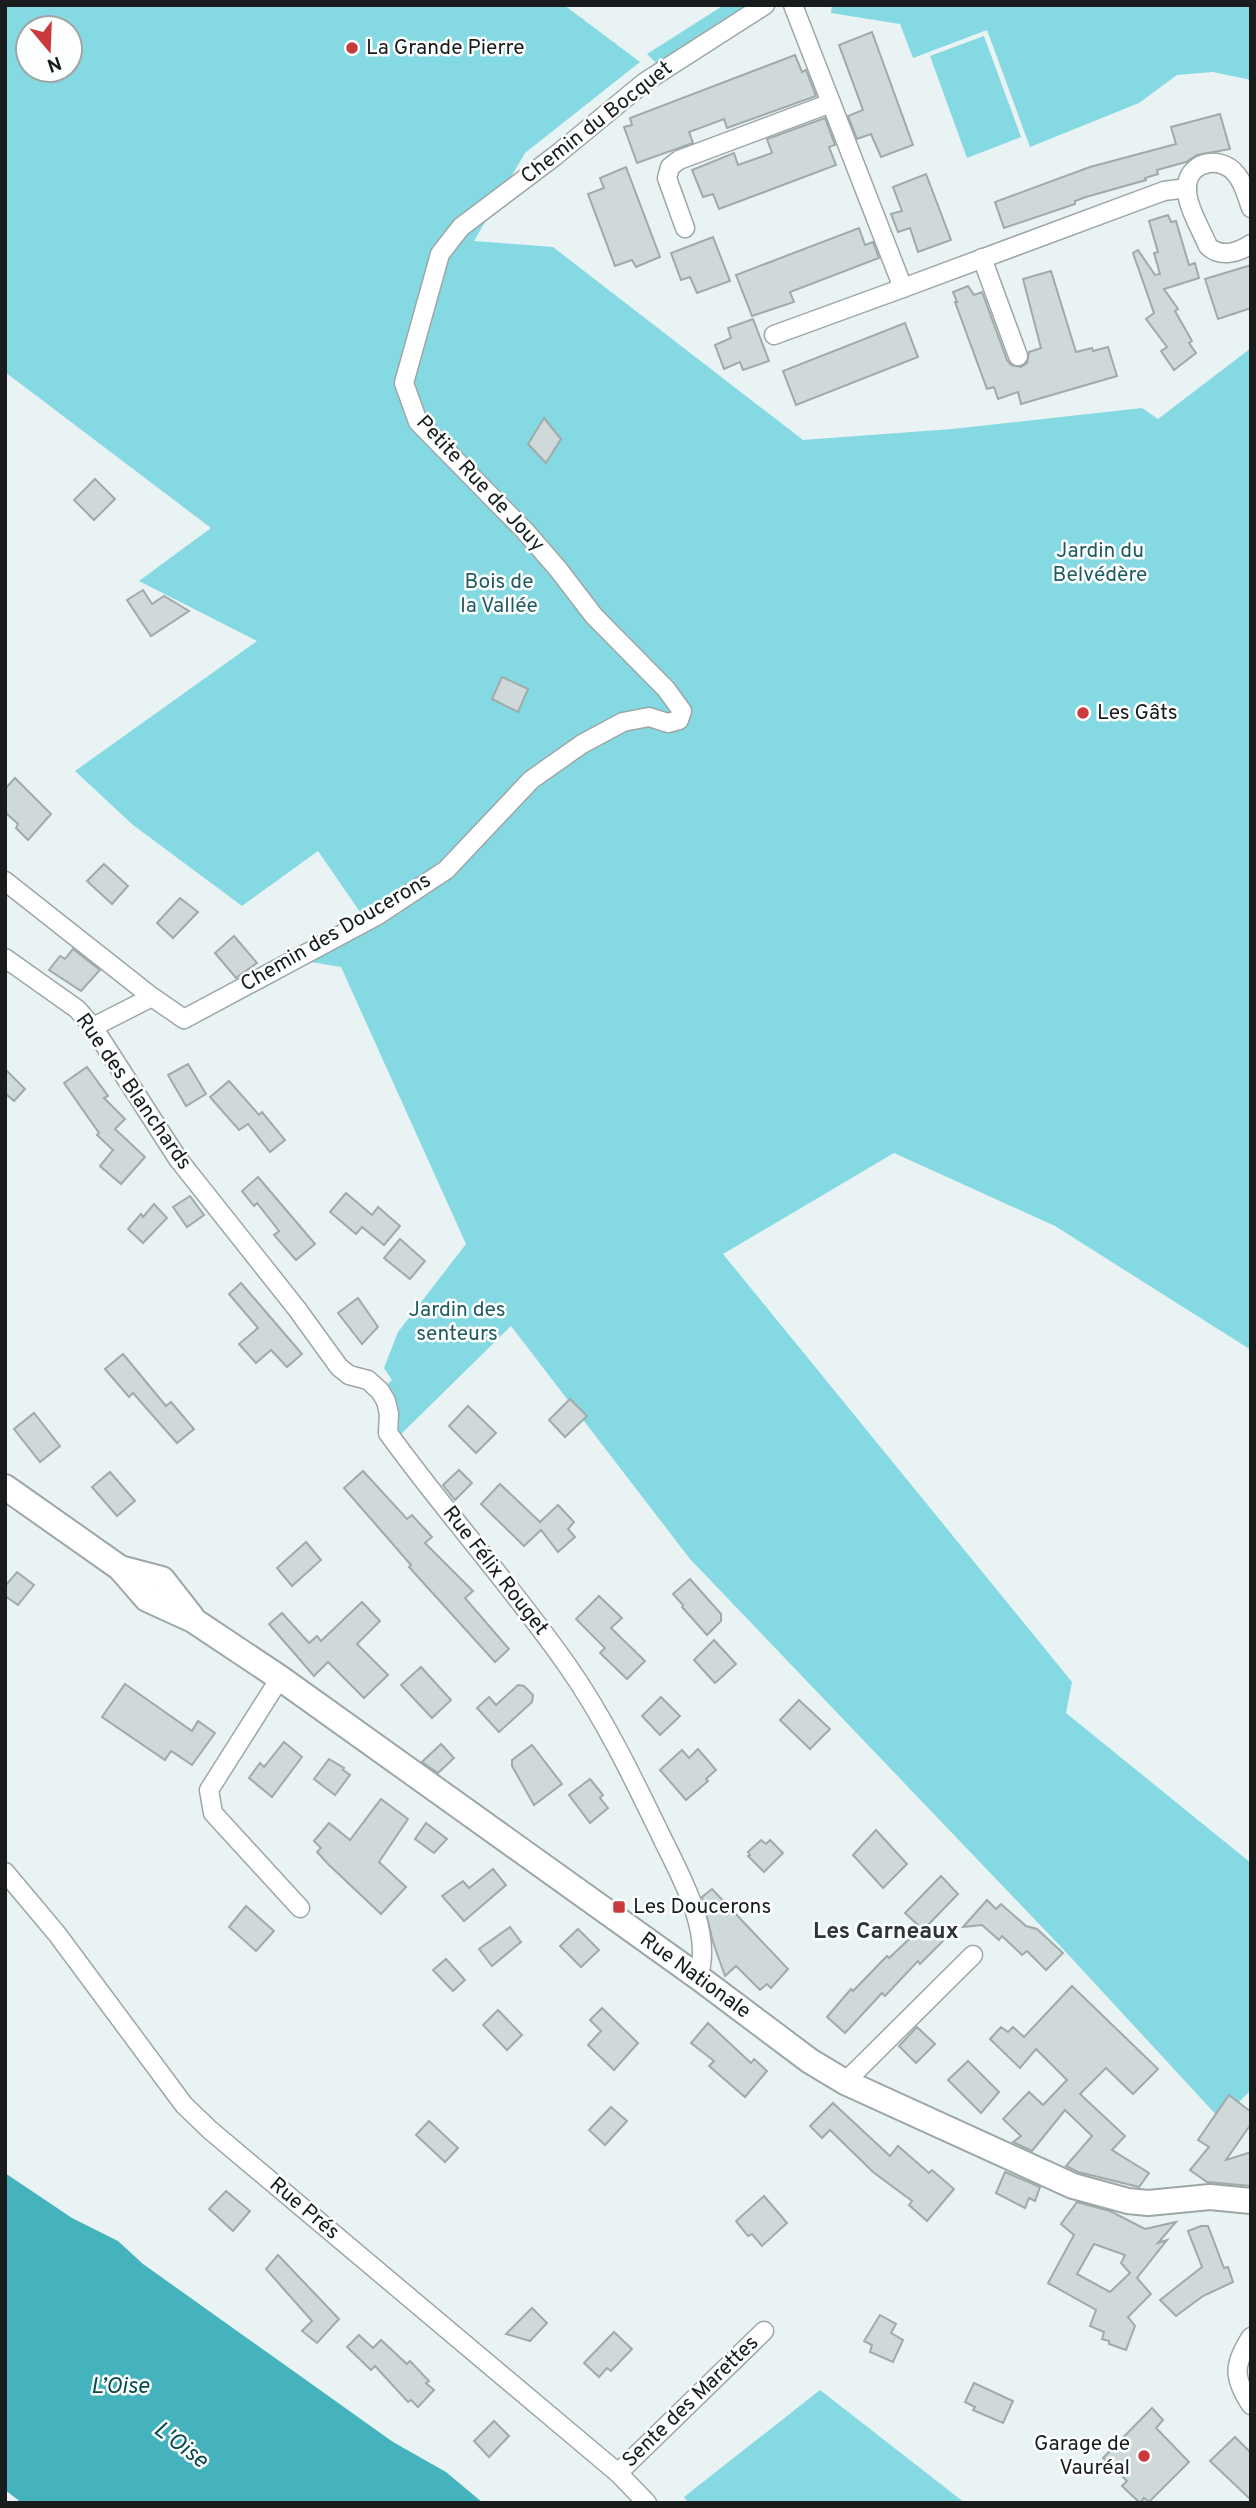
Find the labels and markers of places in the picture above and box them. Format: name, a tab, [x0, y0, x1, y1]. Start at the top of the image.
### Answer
place label: La Grande Pierre	[366, 35, 525, 62]
marker: La Grande Pierre	[344, 40, 360, 56]
place label: Les Gâts	[1097, 700, 1178, 727]
marker: Les Gâts	[1075, 705, 1091, 721]
place label: Les Doucerons	[633, 1894, 771, 1921]
marker: Les Doucerons	[611, 1899, 627, 1915]
place label: Garage de Vauréal	[1034, 2431, 1130, 2482]
marker: Garage de Vauréal	[1136, 2448, 1152, 2464]

